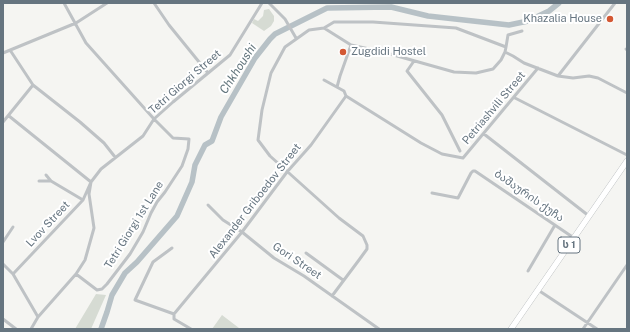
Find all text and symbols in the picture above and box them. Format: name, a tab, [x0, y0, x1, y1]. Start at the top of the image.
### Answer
place label: Khazalia House	[523, 12, 602, 26]
marker: Khazalia House	[605, 14, 615, 24]
water label: Chkhoushi	[216, 41, 260, 97]
place label: Zugdidi Hostel	[351, 45, 426, 59]
street label: Tetri Giorgi Street	[146, 47, 224, 117]
marker: Zugdidi Hostel	[338, 47, 348, 57]
street label: Petriashvili Street	[460, 69, 528, 147]
street label: Alexander Griboedov Street	[206, 141, 304, 261]
street label: ბაშაურის ქუჩა	[492, 167, 566, 225]
street label: Tetri Giorgi 1st Lane	[102, 179, 166, 271]
street label: Lvov Street	[23, 198, 73, 250]
road number: ს 1	[558, 237, 580, 253]
street label: Gori Street	[270, 240, 324, 282]

